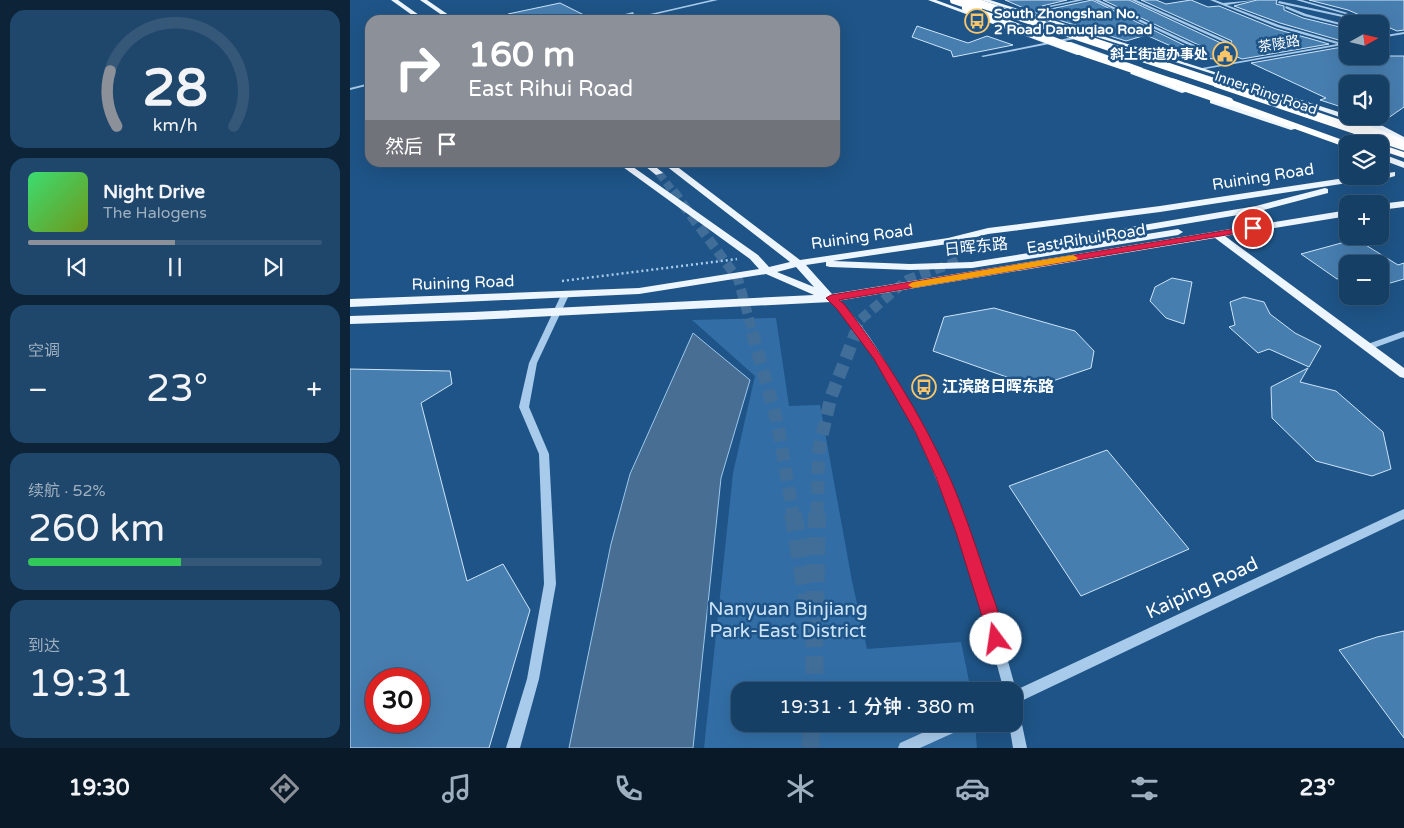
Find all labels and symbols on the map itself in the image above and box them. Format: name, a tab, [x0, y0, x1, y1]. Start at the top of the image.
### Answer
place label: South Zhongshan No. 2 Road Damuqiao Road	[994, 5, 1153, 38]
bus stop icon: South Zhongshan No. 2 Road Damuqiao Road	[964, 8, 990, 34]
north arrow	[1339, 15, 1389, 65]
street label: 茶陵路	[1257, 32, 1301, 56]
public building icon: 斜土街道办事处	[1212, 41, 1238, 67]
place label: 斜土街道办事处	[1110, 46, 1208, 63]
street label: Inner Ring Road	[1212, 67, 1320, 119]
street label: Ruining Road	[1211, 159, 1315, 195]
pin	[1232, 207, 1274, 249]
street label: Ruining Road	[810, 220, 914, 254]
street label: East Rihui Road	[1025, 220, 1147, 258]
street label: 日晖东路	[943, 234, 1009, 260]
street label: Ruining Road	[411, 271, 515, 295]
bus stop icon: 江滨路日晖东路	[911, 374, 937, 400]
place label: 江滨路日晖东路	[942, 377, 1054, 397]
street label: Kaiping Road	[1142, 552, 1262, 624]
park label: Nanyuan Binjiang Park-East District	[708, 598, 868, 642]
position arrow	[969, 612, 1021, 664]
speed limit sign: 30	[365, 668, 430, 733]

